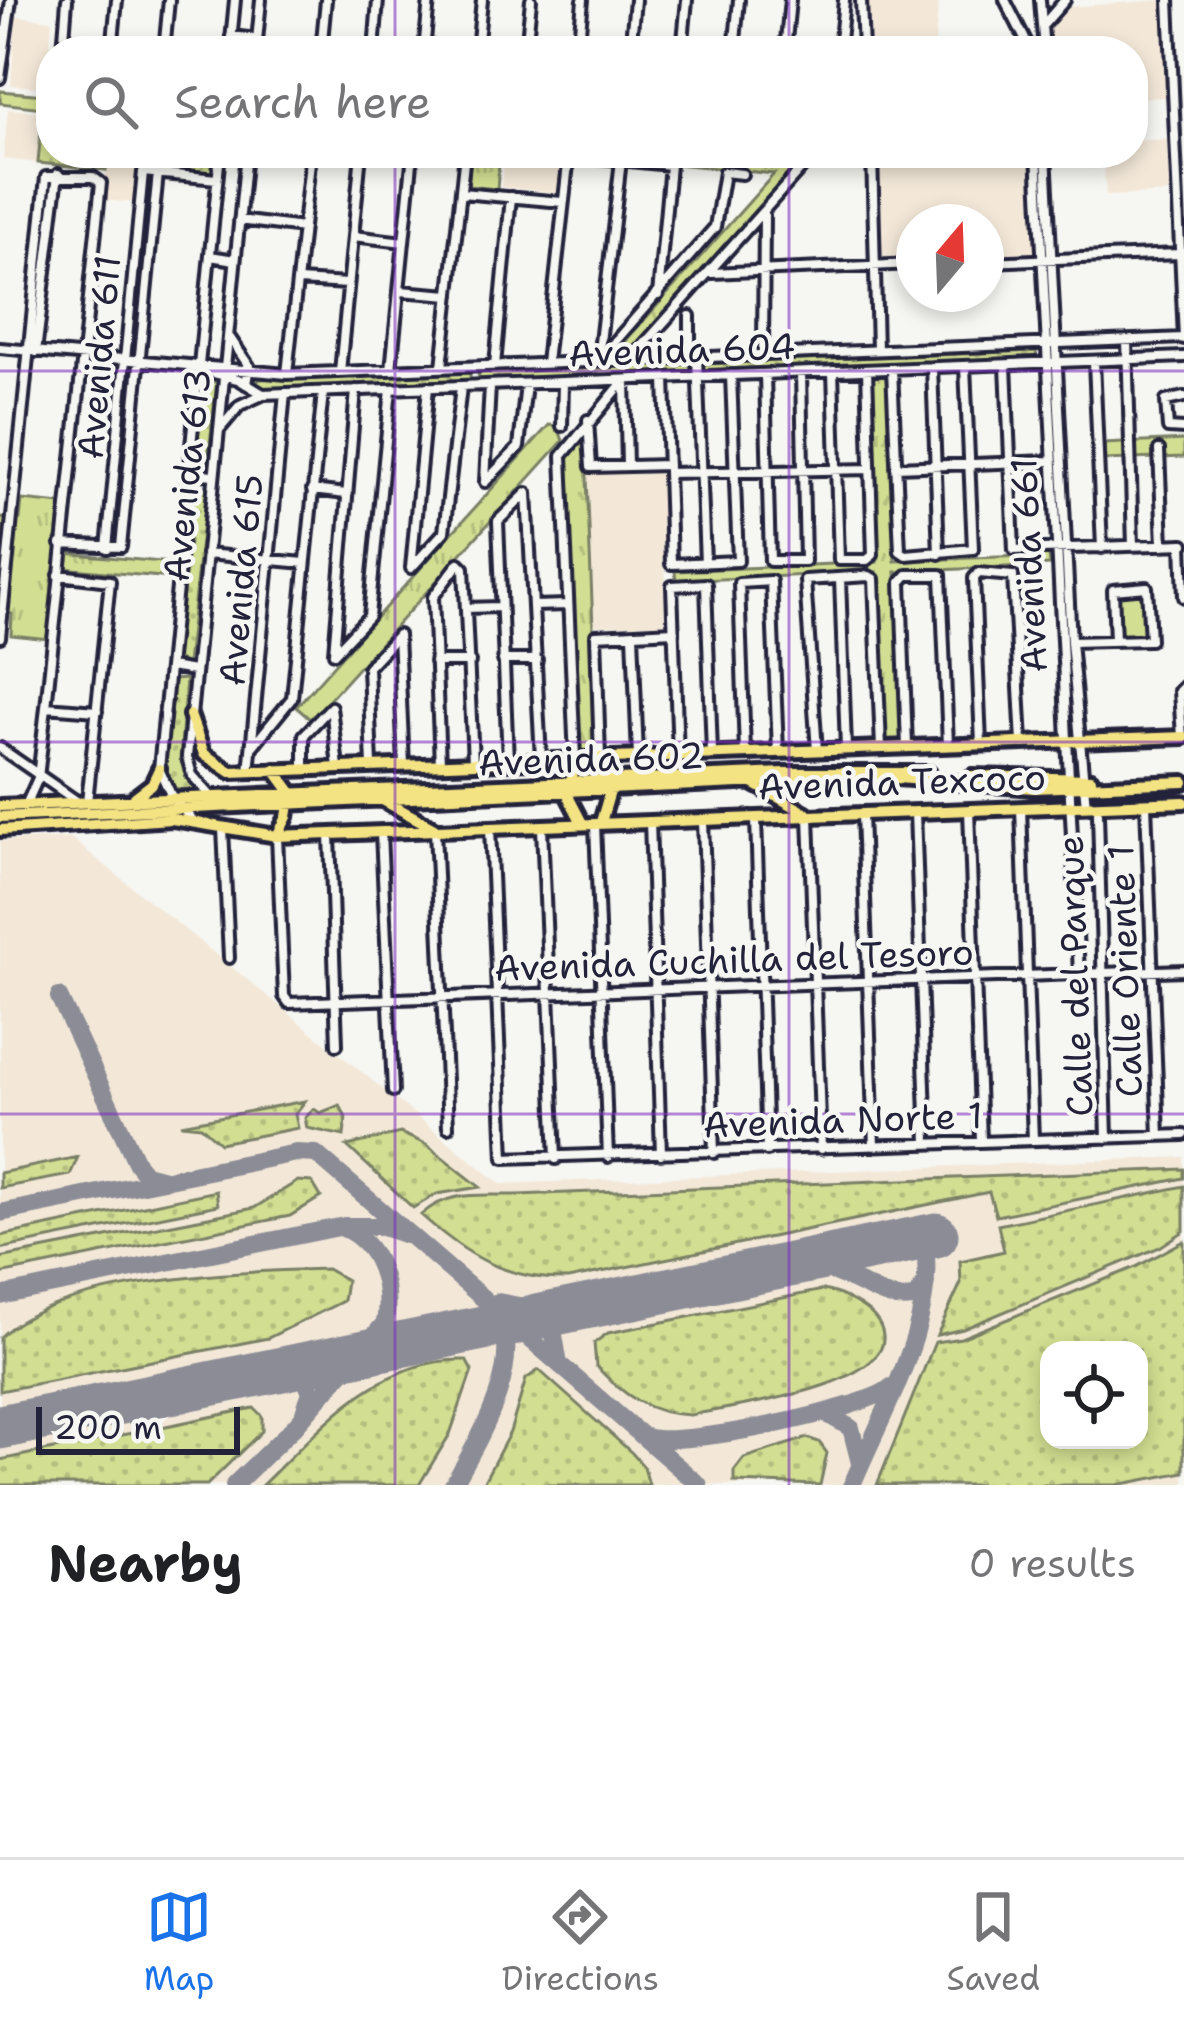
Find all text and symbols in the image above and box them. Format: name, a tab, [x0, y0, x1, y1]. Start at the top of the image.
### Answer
search box	[36, 36, 1148, 168]
icon: search	[78, 69, 144, 135]
text: Search here	[174, 72, 431, 132]
north arrow	[896, 204, 1004, 312]
street label: Avenida 611	[66, 253, 132, 461]
street label: Avenida 604	[568, 322, 796, 378]
street label: Avenida 613	[151, 366, 223, 584]
street label: Avenida 661	[999, 456, 1059, 674]
street label: Avenida 615	[207, 472, 275, 688]
street label: Avenida 602	[477, 731, 705, 787]
street label: Avenida Texcoco	[757, 752, 1047, 812]
street label: Calle del Parque	[1046, 835, 1104, 1117]
street label: Calle Oriente 1	[1096, 844, 1154, 1098]
street label: Avenida Cuchilla del Tesoro	[494, 927, 974, 993]
street label: Avenida Norte 1	[702, 1091, 984, 1149]
map controls	[1040, 1341, 1148, 1449]
button: locate	[1040, 1341, 1148, 1449]
scale bar	[36, 1401, 240, 1454]
text: 200 m	[54, 1405, 162, 1450]
text: Nearby	[48, 1529, 243, 1597]
text: 0 results	[969, 1537, 1136, 1589]
tab: Map	[144, 1884, 214, 2001]
tab: Directions	[502, 1884, 659, 2001]
tab: Saved	[947, 1884, 1040, 2001]

